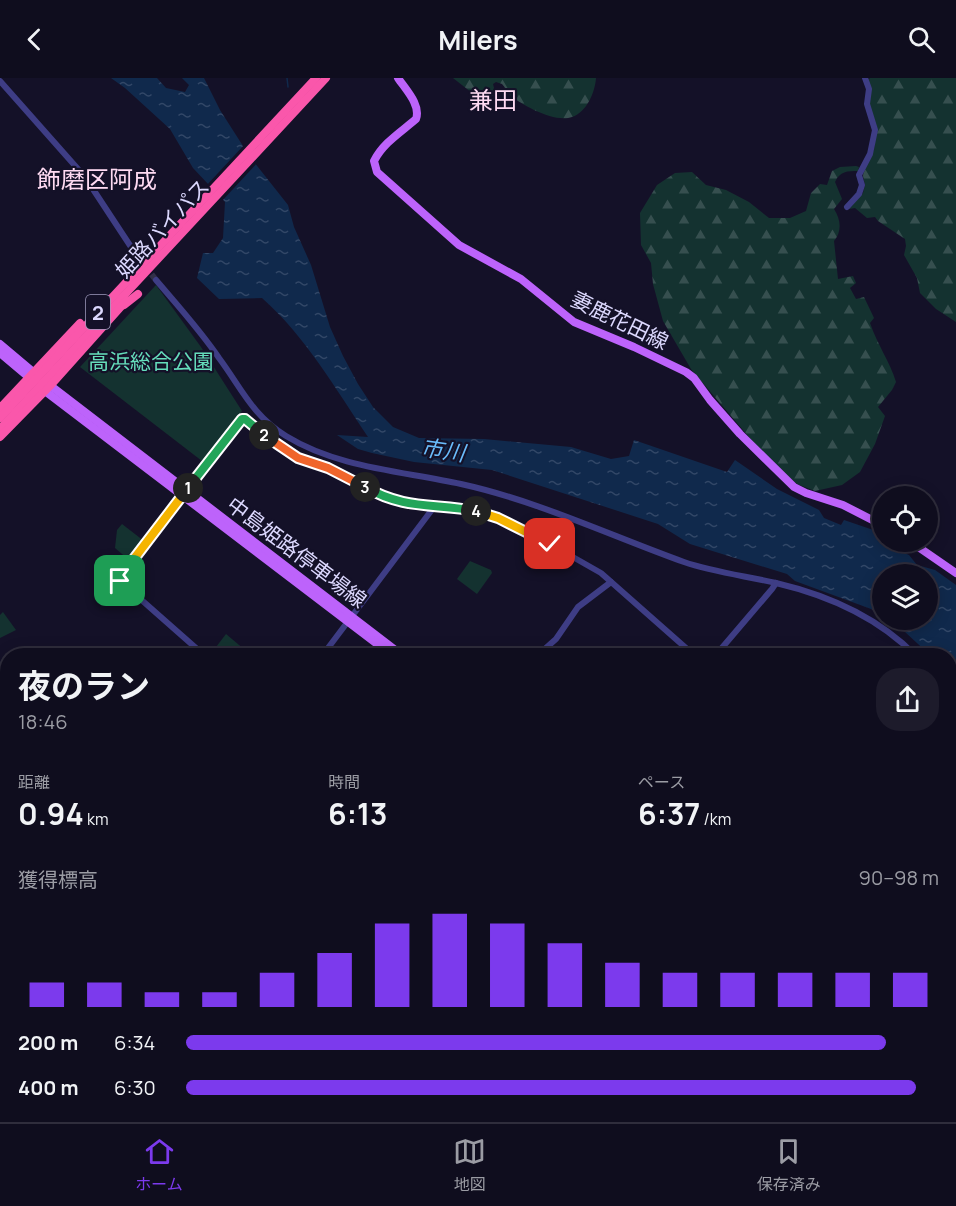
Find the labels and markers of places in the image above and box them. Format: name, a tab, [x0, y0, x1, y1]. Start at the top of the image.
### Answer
pin: 2	[249, 420, 279, 450]
pin: 3	[350, 472, 380, 502]
pin: 1	[173, 473, 203, 503]
pin: 4	[461, 496, 491, 526]
pin	[524, 518, 575, 569]
pin	[94, 555, 145, 606]

